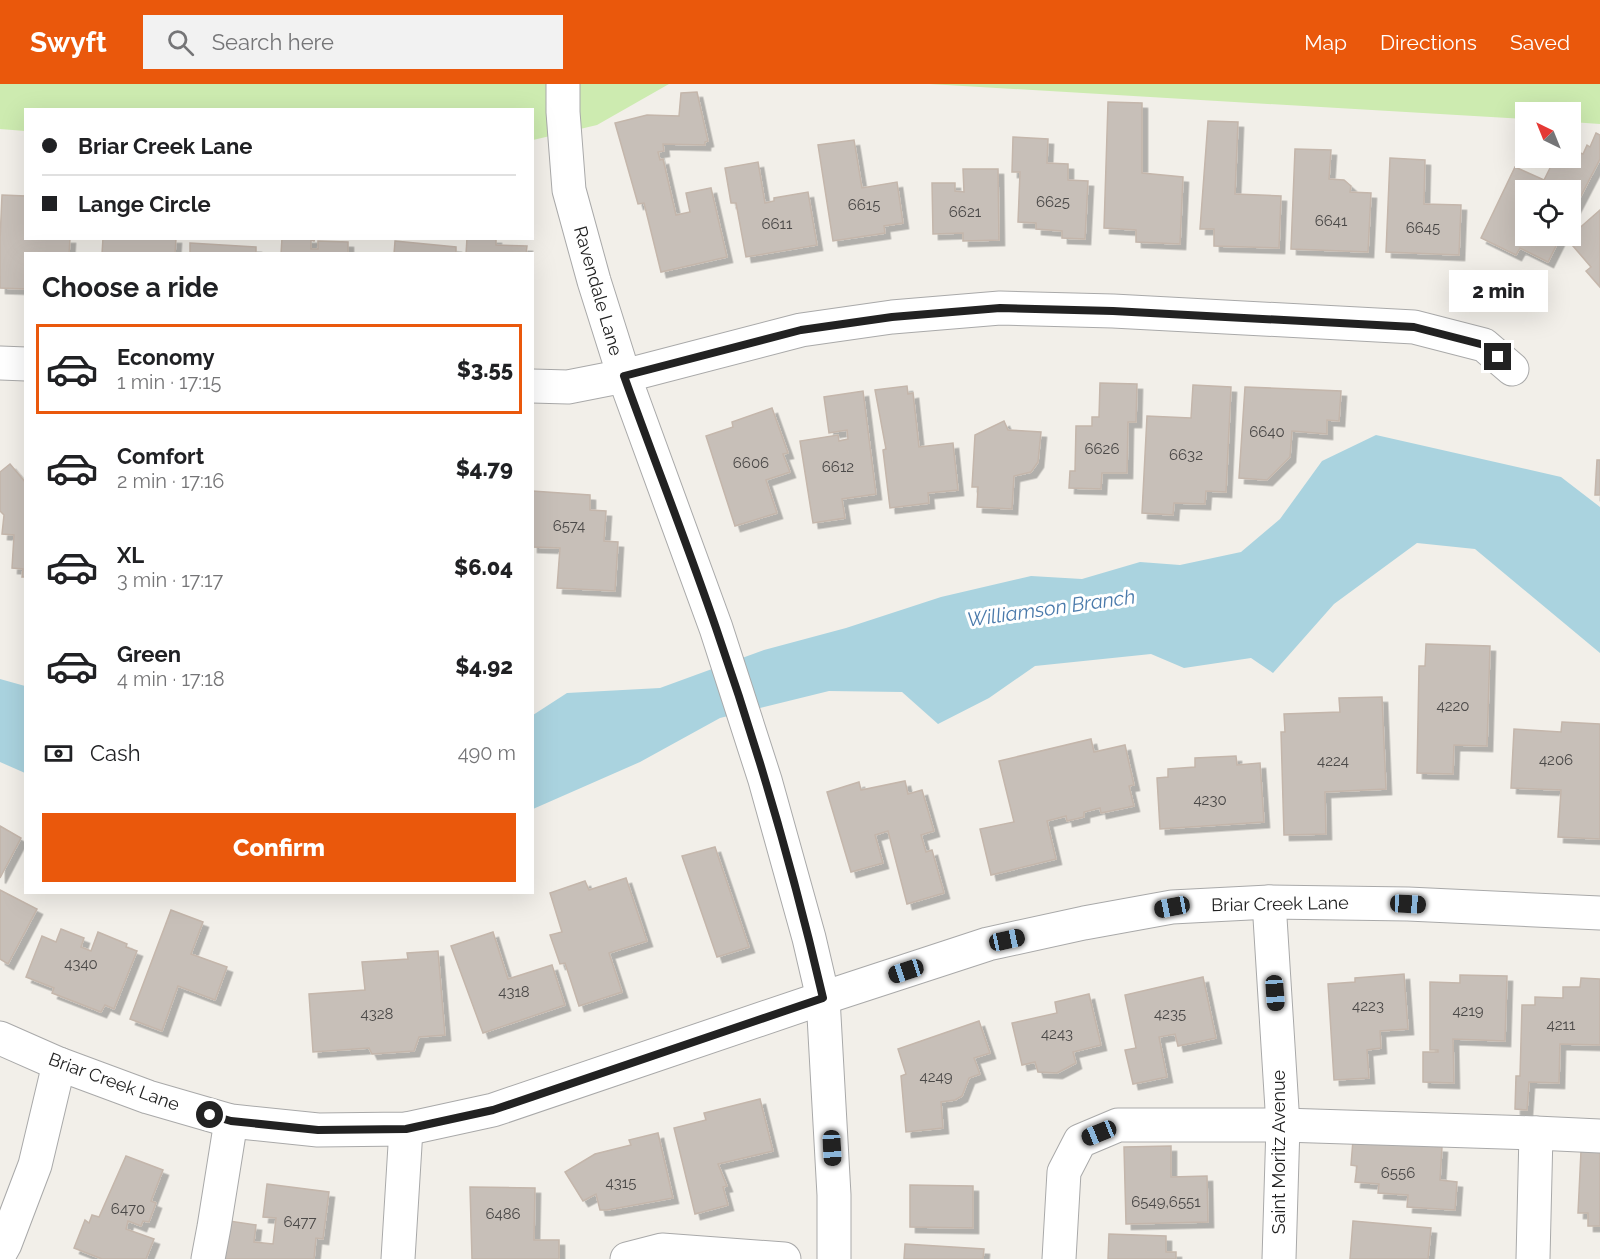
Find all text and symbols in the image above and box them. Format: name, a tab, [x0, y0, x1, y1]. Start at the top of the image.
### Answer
search box	[143, 15, 563, 69]
text: Swyft	[30, 26, 107, 59]
icon: search	[164, 26, 197, 59]
text: Search here	[212, 29, 334, 55]
text: Map	[1304, 30, 1347, 55]
text: Directions	[1380, 30, 1477, 55]
text: Saved	[1510, 30, 1570, 55]
north arrow	[1515, 102, 1581, 168]
map controls	[1515, 102, 1581, 246]
text: Briar Creek Lane	[78, 133, 252, 159]
button: locate	[1515, 180, 1581, 246]
text: Lange Circle	[78, 191, 211, 217]
house number: 6625	[1036, 193, 1070, 211]
house number: 6615	[848, 196, 880, 214]
house number: 6621	[949, 203, 982, 221]
house number: 6641	[1315, 212, 1348, 230]
house number: 6611	[762, 215, 793, 233]
house number: 6645	[1406, 219, 1440, 237]
street label: Ravendale Lane	[570, 224, 627, 359]
callout: 2 min	[1448, 270, 1547, 312]
text: Choose a ride	[42, 272, 218, 303]
text: 2 min	[1472, 279, 1525, 303]
icon: car	[45, 342, 99, 396]
route end	[1484, 343, 1511, 370]
text: Economy	[117, 344, 215, 370]
text: $3.55	[457, 356, 513, 382]
text: 1 min · 17:15	[117, 370, 221, 394]
house number: 6640	[1249, 423, 1285, 441]
house number: 6626	[1085, 440, 1119, 458]
icon: car	[45, 441, 99, 495]
text: Comfort	[117, 443, 204, 469]
house number: 6632	[1169, 446, 1203, 464]
house number: 6606	[733, 454, 769, 472]
text: $4.79	[456, 455, 513, 481]
house number: 6612	[822, 458, 854, 476]
text: 2 min · 17:16	[117, 469, 224, 493]
house number: 6574	[553, 517, 585, 535]
icon: car	[45, 540, 99, 594]
text: XL	[117, 542, 144, 568]
text: $6.04	[454, 554, 513, 580]
text: 3 min · 17:17	[117, 568, 223, 592]
water label: Williamson Branch	[965, 584, 1137, 632]
icon: car	[45, 639, 99, 693]
text: Green	[117, 641, 181, 667]
text: $4.92	[455, 653, 513, 679]
text: 4 min · 17:18	[117, 667, 225, 691]
house number: 4220	[1436, 697, 1470, 715]
icon: cash	[42, 737, 75, 770]
text: Cash	[90, 740, 141, 766]
text: 490 m	[458, 741, 516, 765]
house number: 4206	[1539, 751, 1573, 769]
house number: 4224	[1317, 752, 1349, 770]
house number: 4230	[1193, 791, 1227, 809]
button: Confirm	[42, 813, 516, 882]
street label: Briar Creek Lane	[1211, 892, 1349, 915]
car	[1390, 894, 1426, 914]
car	[1153, 895, 1191, 919]
car	[988, 927, 1026, 953]
house number: 4340	[64, 955, 98, 973]
car	[886, 957, 926, 985]
car	[1265, 974, 1285, 1012]
house number: 4318	[498, 983, 530, 1001]
house number: 4223	[1352, 997, 1384, 1015]
house number: 4219	[1452, 1002, 1484, 1020]
house number: 4328	[361, 1005, 394, 1023]
house number: 4235	[1154, 1005, 1186, 1023]
house number: 4211	[1547, 1016, 1576, 1034]
house number: 4243	[1041, 1025, 1073, 1043]
street label: Briar Creek Lane	[46, 1048, 183, 1115]
house number: 4249	[920, 1068, 953, 1086]
street label: Saint Moritz Avenue	[1268, 1069, 1289, 1234]
route start	[196, 1101, 223, 1128]
car	[1079, 1118, 1119, 1148]
car	[822, 1130, 842, 1166]
house number: 6556	[1381, 1164, 1415, 1182]
house number: 4315	[606, 1174, 636, 1192]
house number: 6549,6551	[1131, 1193, 1201, 1211]
house number: 6470	[111, 1200, 145, 1218]
house number: 6486	[485, 1205, 521, 1223]
house number: 6477	[283, 1213, 317, 1231]

